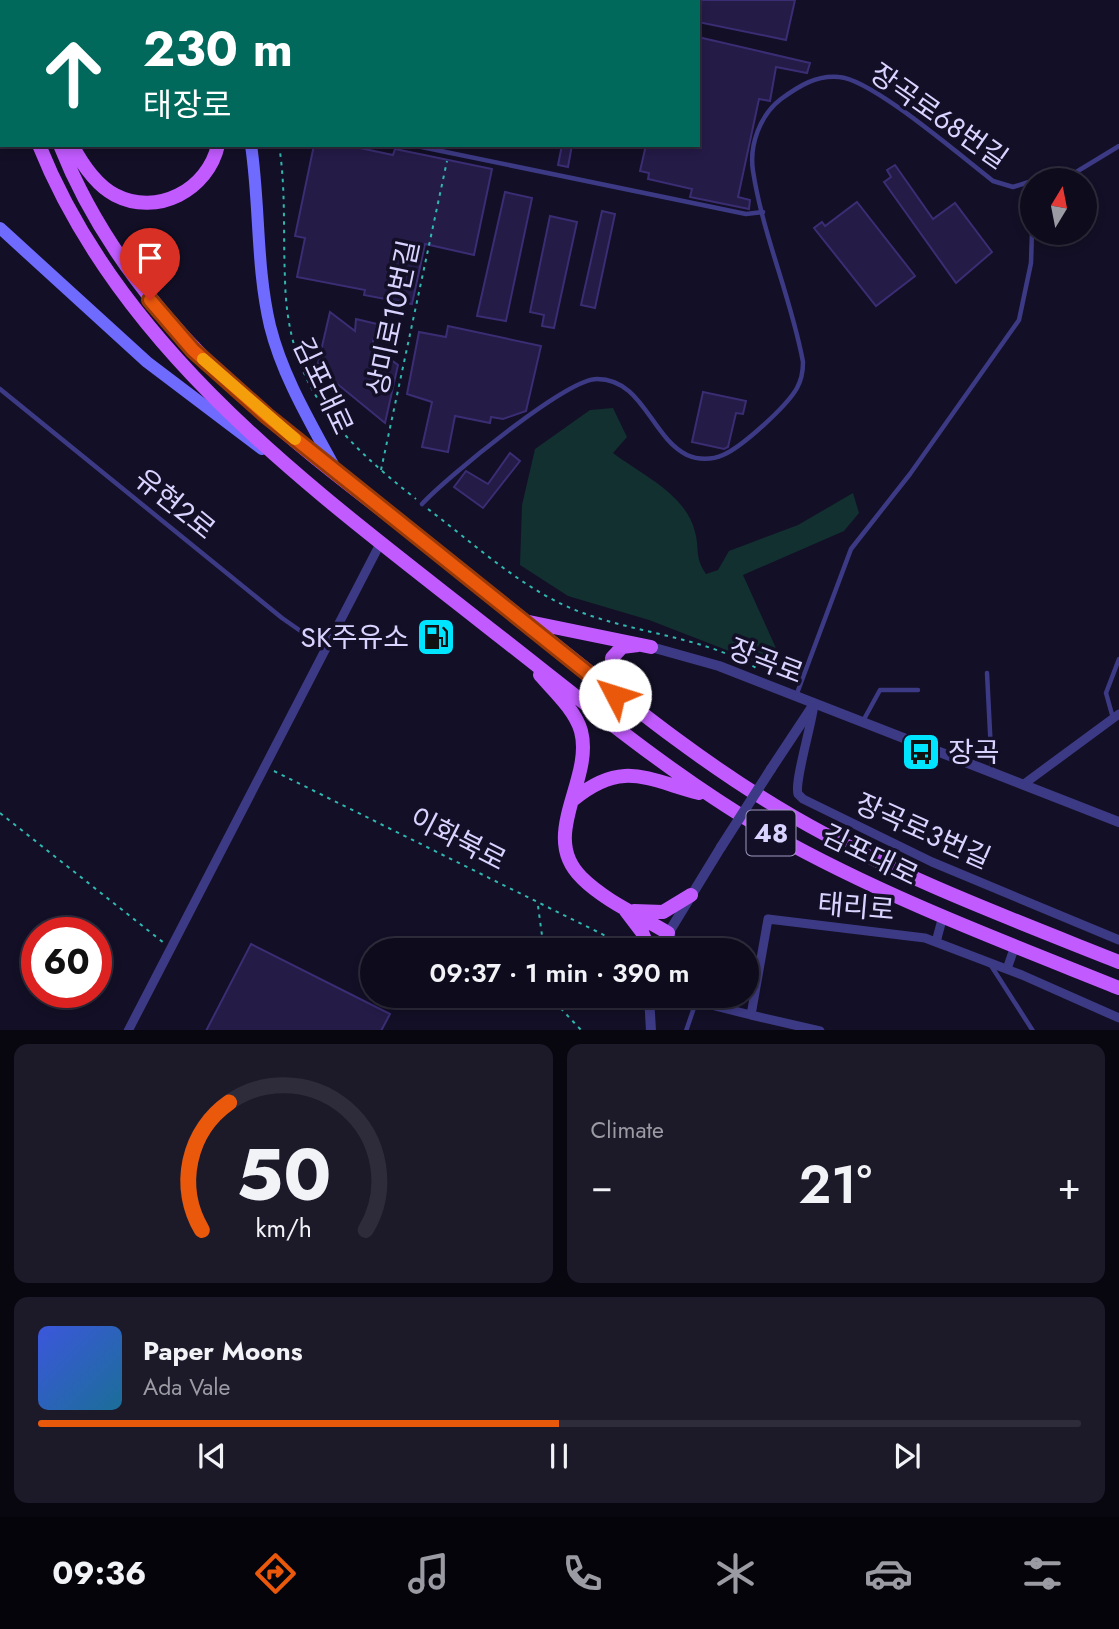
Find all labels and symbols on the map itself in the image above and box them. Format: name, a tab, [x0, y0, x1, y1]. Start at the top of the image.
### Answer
street label: 장곡로68번길	[862, 53, 1016, 179]
north arrow	[1020, 168, 1097, 245]
pin	[120, 228, 180, 300]
street label: 상미로10번길	[357, 236, 429, 400]
street label: 김포대로	[283, 331, 363, 441]
street label: 유현2로	[126, 459, 224, 549]
fuel station icon: SK주유소	[415, 616, 457, 658]
place label: SK주유소	[301, 617, 409, 658]
street label: 장곡로	[723, 628, 809, 694]
position arrow	[578, 658, 652, 732]
bus stop icon: 장곡	[900, 731, 942, 773]
place label: 장곡	[948, 732, 1000, 773]
street label: 장곡로3번길	[849, 783, 997, 879]
street label: 이화북로	[403, 797, 513, 881]
road number: 48	[746, 810, 796, 856]
street label: 김포대로	[815, 814, 925, 896]
street label: 태리로	[816, 883, 896, 931]
speed limit sign: 60	[21, 917, 112, 1008]

